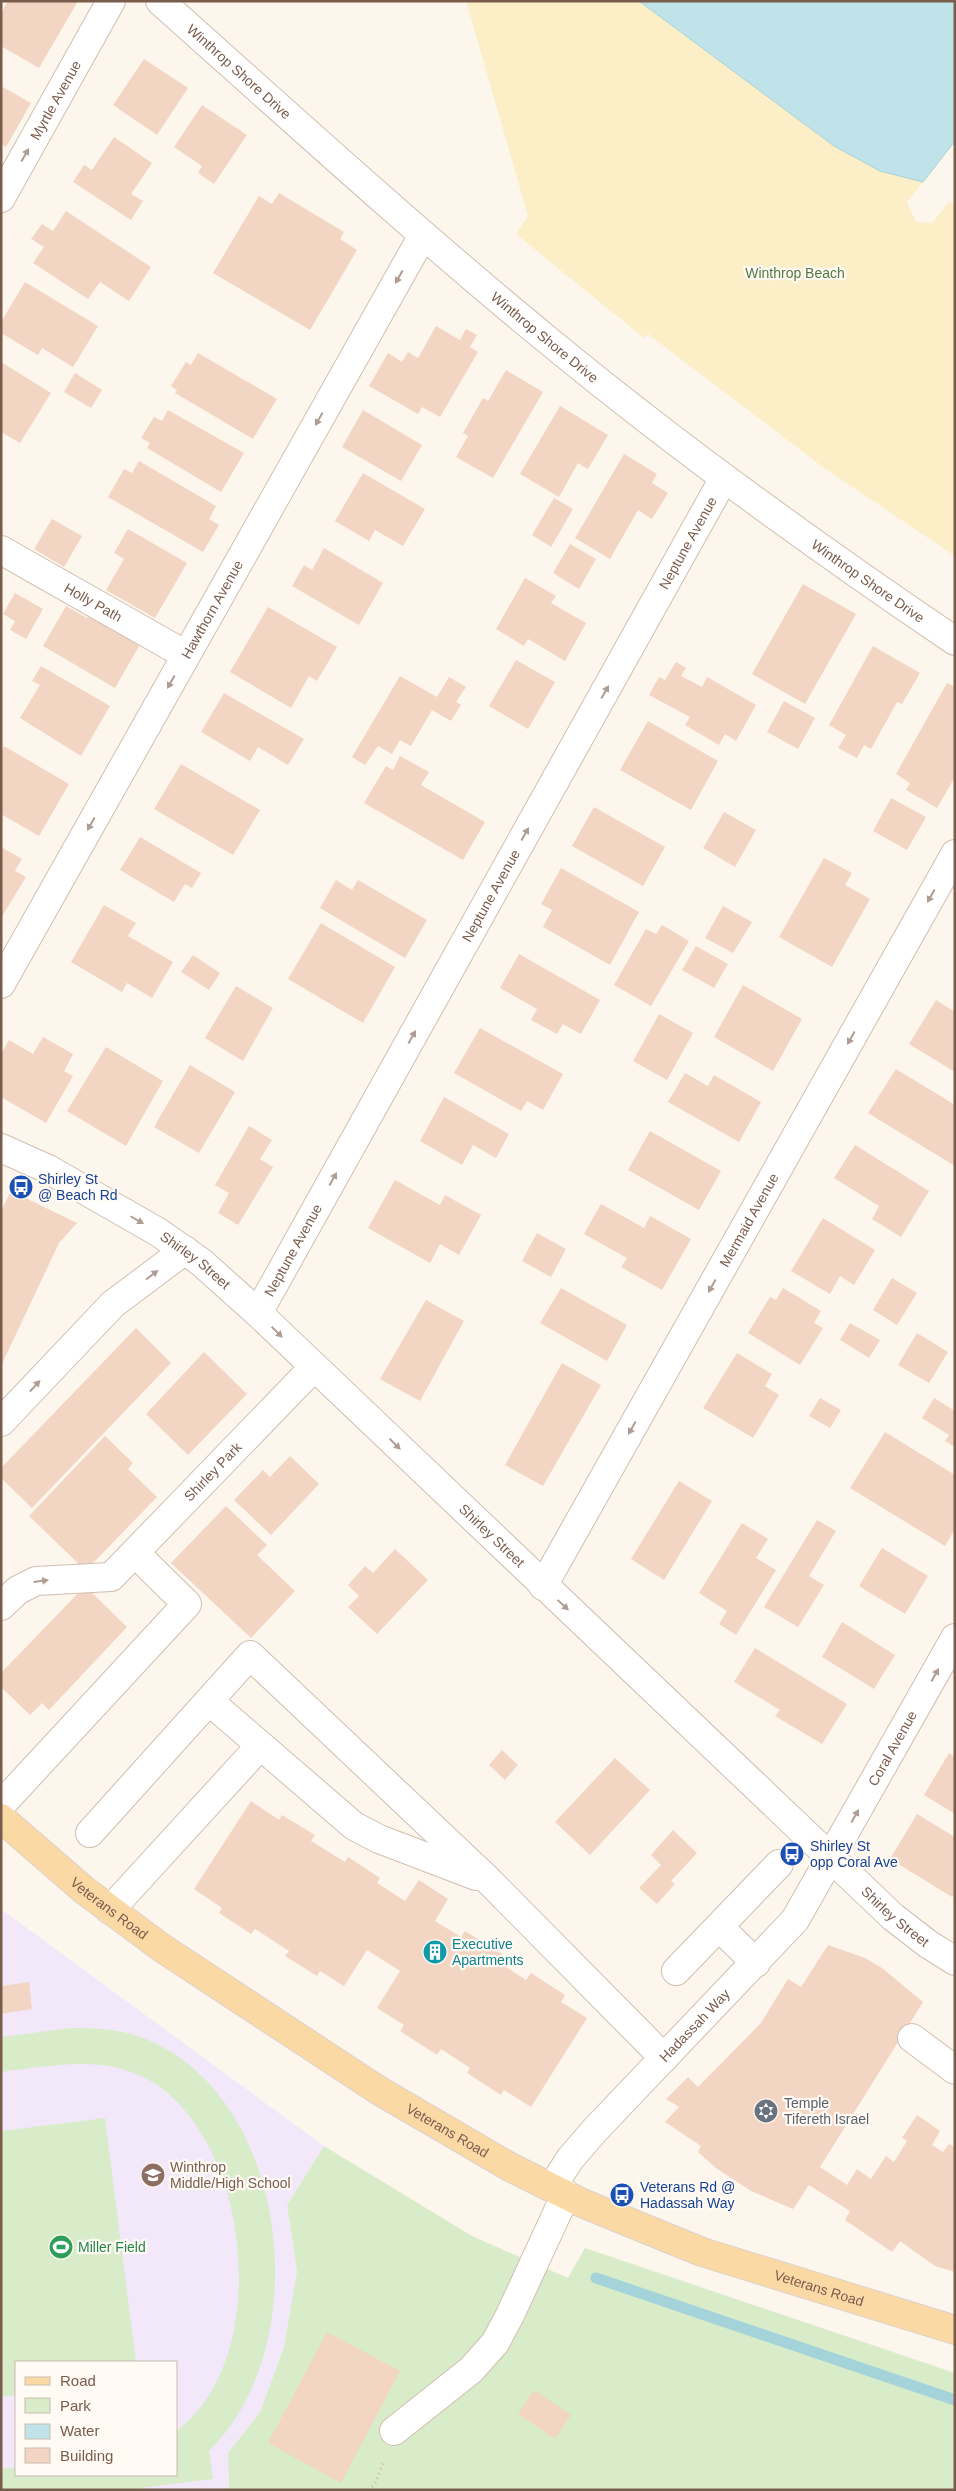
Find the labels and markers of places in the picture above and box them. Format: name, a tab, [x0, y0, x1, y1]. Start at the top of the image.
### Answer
place label: Shirley St @ Beach Rd	[38, 1171, 118, 1203]
bus stop icon: Shirley St @ Beach Rd	[8, 1174, 34, 1200]
place label: Shirley St opp Coral Ave	[810, 1838, 898, 1870]
bus stop icon: Shirley St opp Coral Ave	[779, 1841, 805, 1867]
place label: Executive Apartments	[452, 1936, 524, 1968]
building icon: Executive Apartments	[422, 1939, 448, 1965]
place label: Temple Tifereth Israel	[784, 2095, 869, 2127]
synagogue icon: Temple Tifereth Israel	[753, 2098, 779, 2124]
place label: Winthrop Middle/High School	[170, 2159, 291, 2191]
school or university icon: Winthrop Middle/High School	[140, 2162, 166, 2188]
place label: Veterans Rd @ Hadassah Way	[640, 2179, 735, 2211]
bus stop icon: Veterans Rd @ Hadassah Way	[609, 2182, 635, 2208]
sports icon: Miller Field	[48, 2234, 74, 2260]
place label: Miller Field	[78, 2239, 146, 2255]

